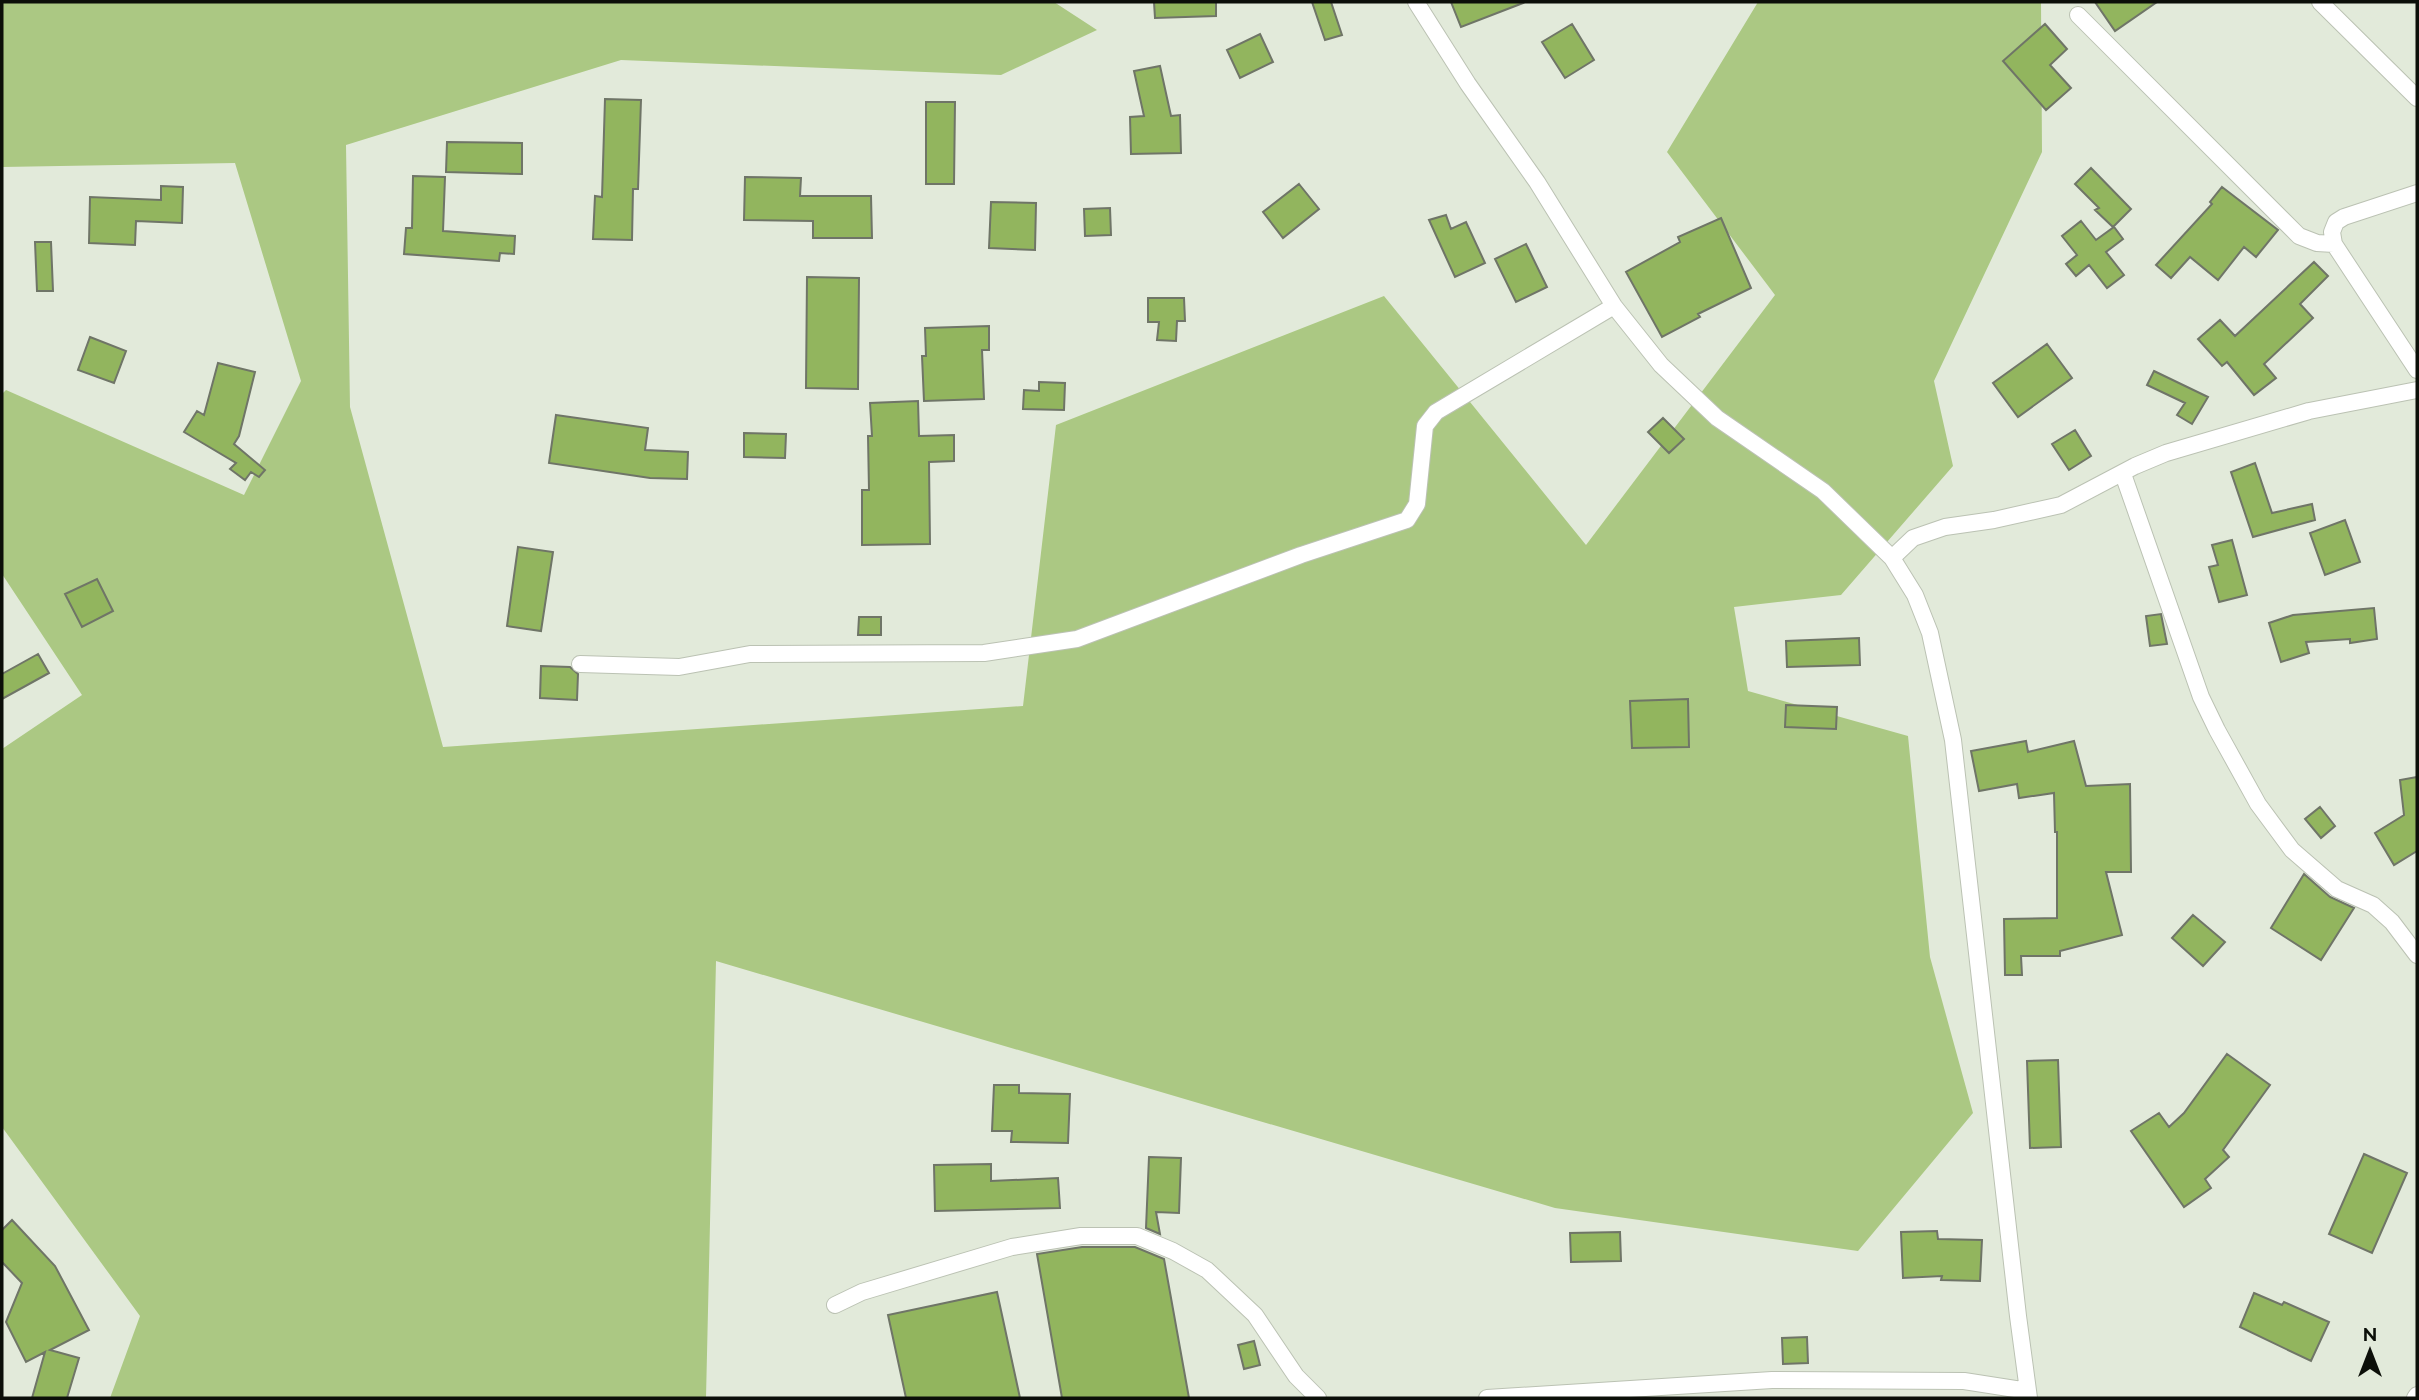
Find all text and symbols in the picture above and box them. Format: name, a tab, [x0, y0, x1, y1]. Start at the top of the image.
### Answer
north arrow	[2335, 1316, 2405, 1386]
text: N	[2363, 1323, 2377, 1345]

